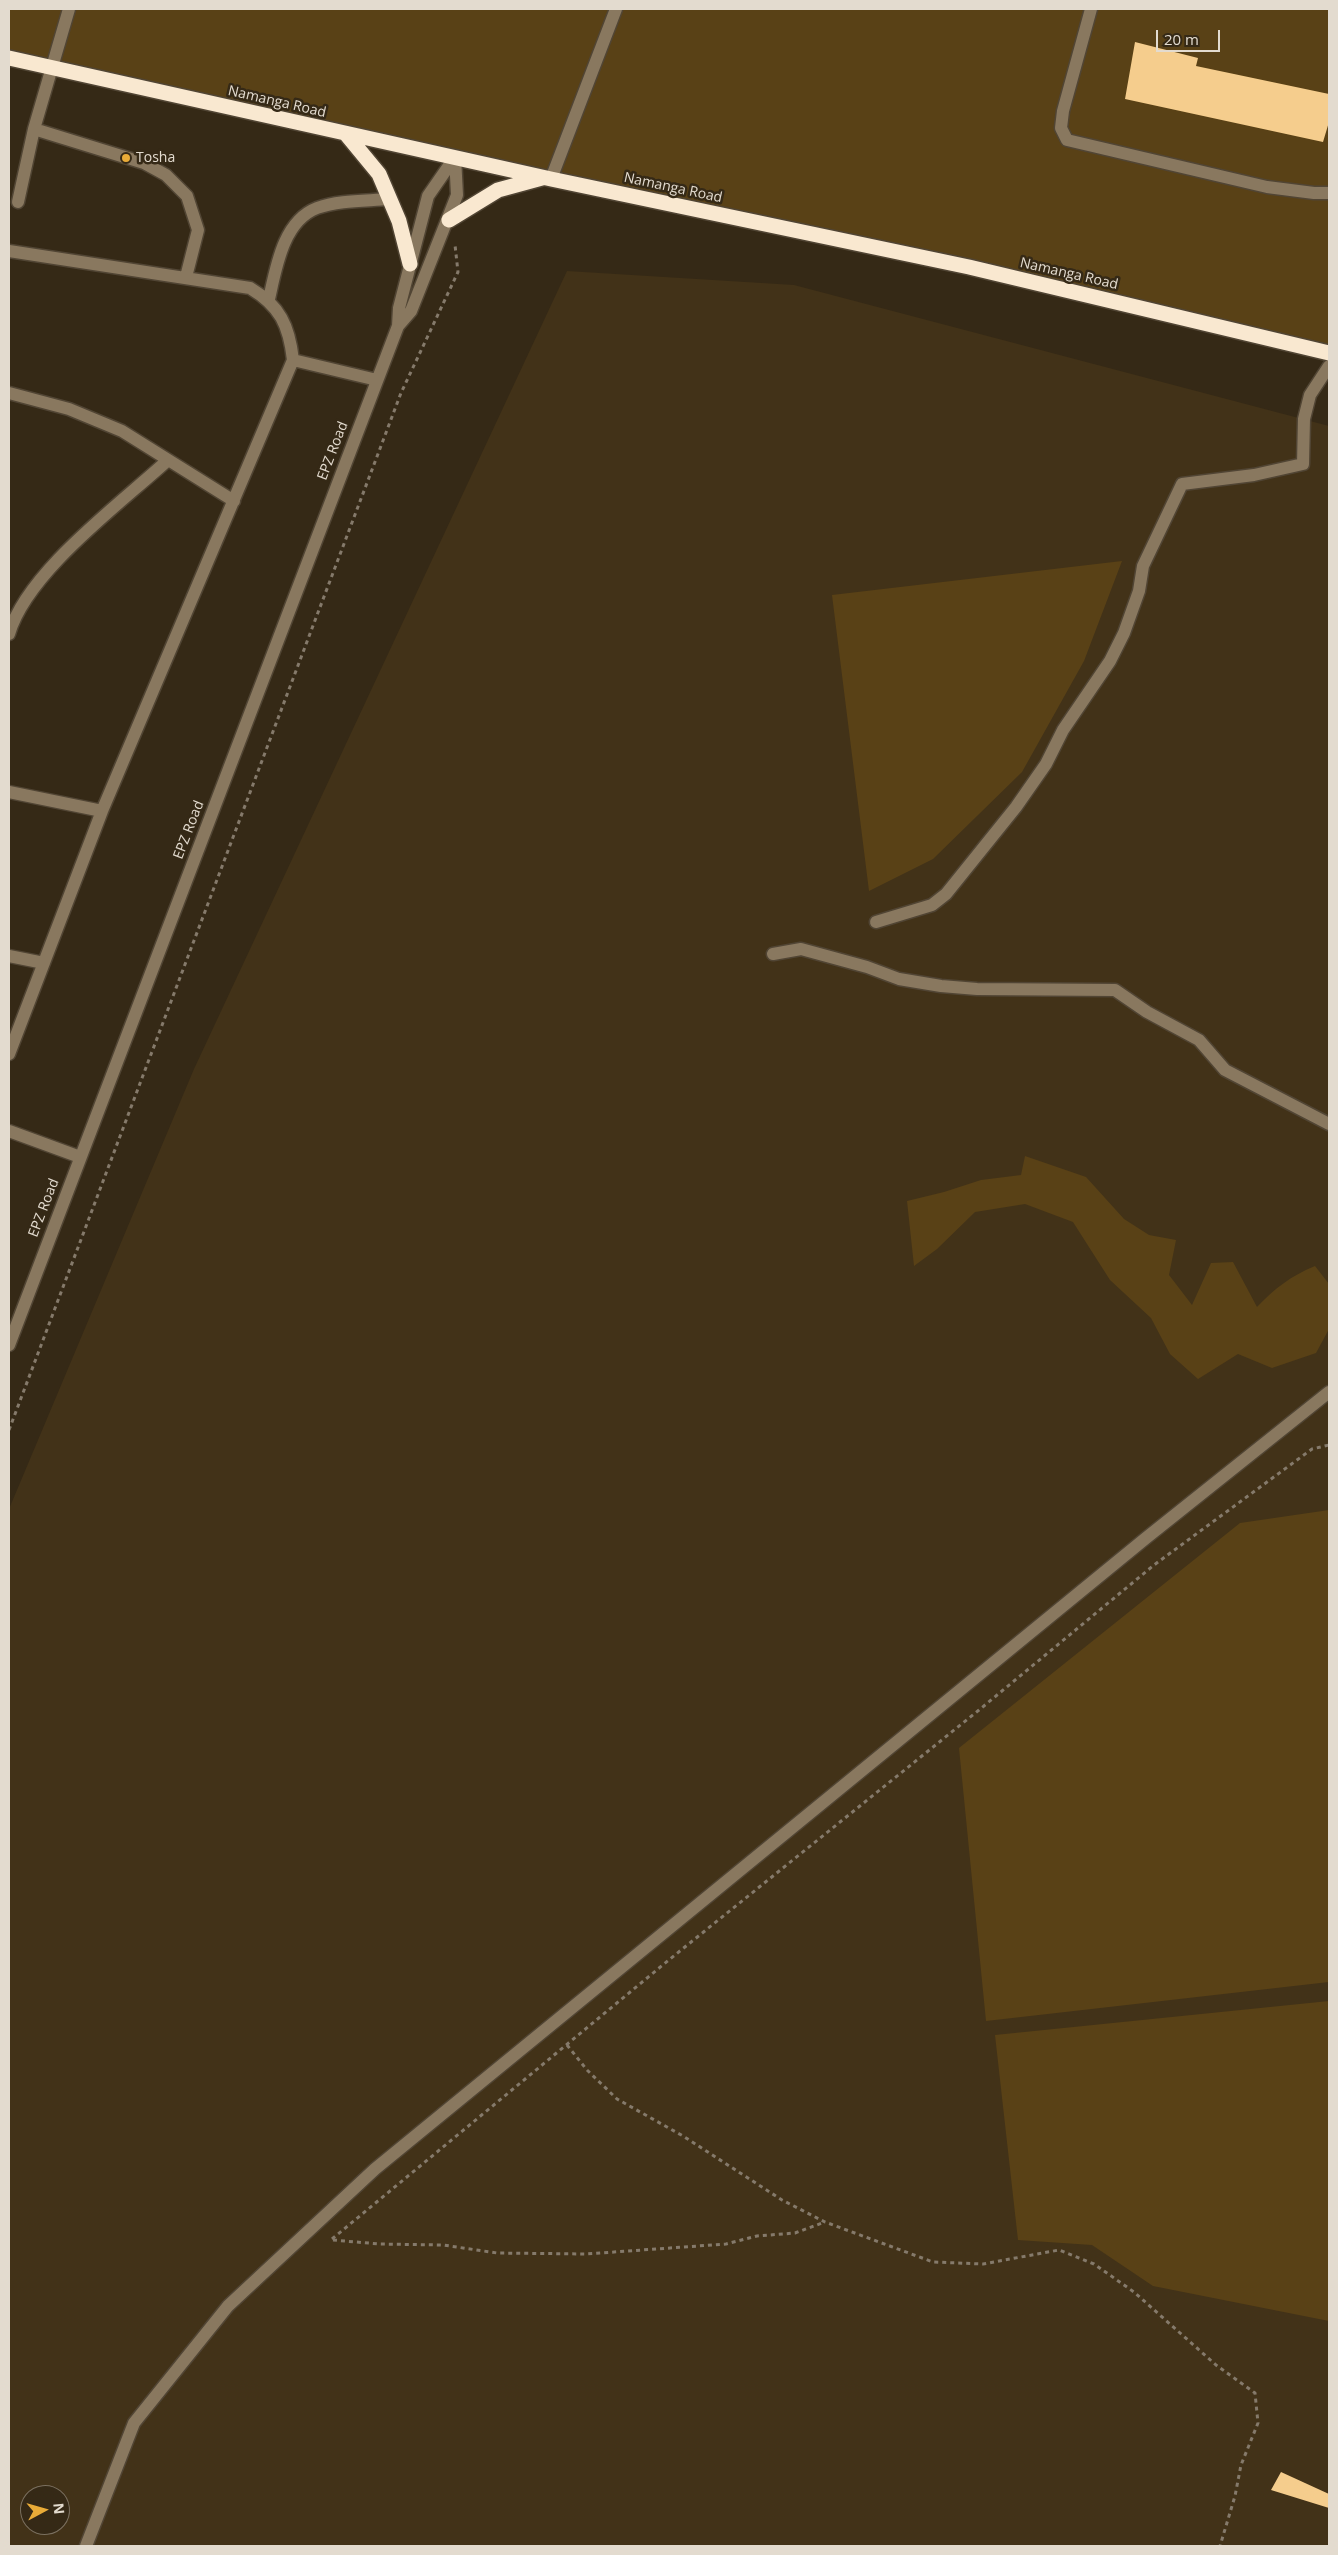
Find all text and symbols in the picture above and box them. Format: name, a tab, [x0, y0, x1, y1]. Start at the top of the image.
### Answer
scale bar	[1158, 20, 1222, 52]
text: 20 m	[1164, 29, 1199, 49]
street label: Namanga Road	[226, 83, 328, 121]
place label: Tosha	[136, 150, 175, 166]
marker: Tosha	[120, 152, 132, 164]
street label: Namanga Road	[622, 169, 724, 207]
street label: Namanga Road	[1018, 255, 1120, 293]
street label: EPZ Road	[314, 419, 352, 483]
street label: EPZ Road	[170, 798, 208, 862]
street label: EPZ Road	[25, 1176, 63, 1240]
north arrow	[20, 2485, 70, 2535]
text: N	[49, 2502, 69, 2515]

